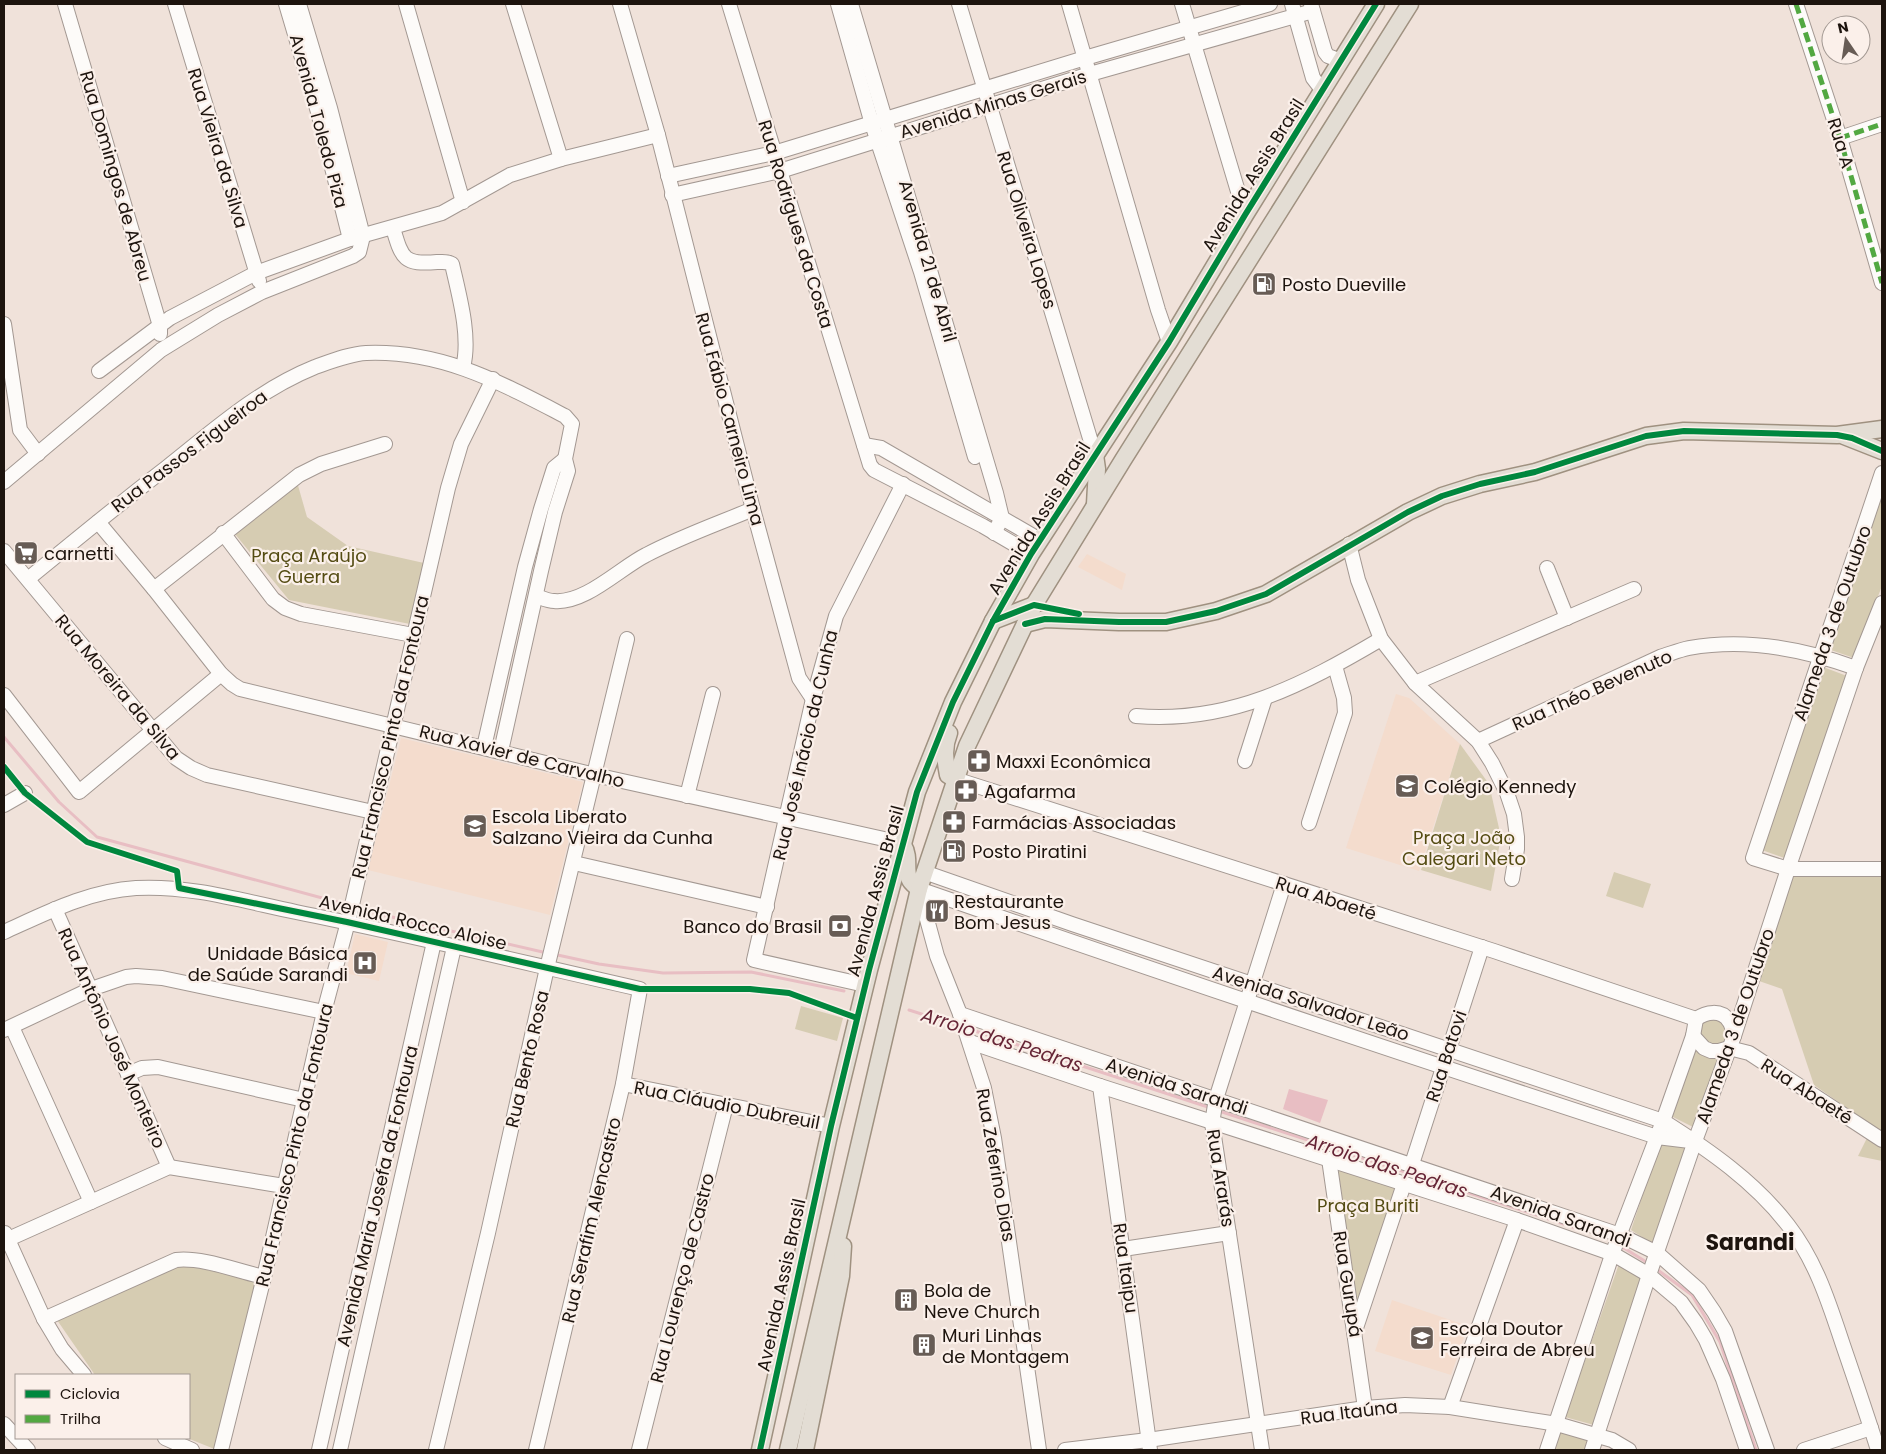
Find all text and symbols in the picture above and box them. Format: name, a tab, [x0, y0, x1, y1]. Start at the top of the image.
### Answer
north arrow	[1821, 15, 1871, 65]
text: N	[1836, 16, 1850, 38]
street label: Avenida Toledo Piza	[284, 31, 354, 211]
street label: Avenida Minas Gerais	[897, 64, 1089, 144]
street label: Rua Vieira da Silva	[182, 65, 254, 231]
street label: Rua Domingos de Abreu	[74, 68, 158, 284]
street label: Avenida Assis Brasil	[1196, 94, 1310, 256]
street label: Rua A	[1822, 115, 1860, 171]
street label: Rua Rodrigues da Costa	[752, 117, 840, 331]
street label: Rua Oliveira Lopes	[991, 148, 1063, 312]
street label: Avenida 21 de Abril	[893, 177, 963, 345]
fuel station icon: Posto Dueville	[1251, 271, 1277, 297]
place label: Posto Dueville	[1282, 272, 1406, 297]
street label: Rua Fábio Carneiro Lima	[690, 310, 770, 528]
street label: Rua Passos Figueiroa	[106, 384, 272, 518]
street label: Avenida Assis Brasil	[982, 437, 1096, 599]
street label: Alameda 3 de Outubro	[1787, 522, 1877, 724]
supermarket icon: carnetti	[13, 540, 39, 566]
place label: carnetti	[44, 541, 114, 566]
park label: Praça Araújo Guerra	[251, 543, 367, 589]
street label: Rua Francisco Pinto da Fontoura	[345, 593, 435, 881]
street label: Rua Moreira da Silva	[50, 609, 186, 765]
street label: Rua José Inácio da Cunha	[766, 627, 844, 863]
street label: Rua Théo Bevenuto	[1508, 643, 1676, 737]
street label: Rua Xavier de Carvalho	[417, 718, 627, 794]
pharmacy icon: Maxxi Econômica	[966, 748, 992, 774]
place label: Maxxi Econômica	[996, 749, 1151, 774]
school or university icon: Colégio Kennedy	[1394, 773, 1420, 799]
place label: Colégio Kennedy	[1424, 774, 1576, 799]
pharmacy icon: Agafarma	[953, 778, 979, 804]
place label: Agafarma	[984, 779, 1076, 804]
street label: Avenida Assis Brasil	[840, 803, 910, 979]
place label: Escola Liberato Salzano Vieira da Cunha	[492, 804, 713, 850]
pharmacy icon: Farmácias Associadas	[941, 809, 967, 835]
place label: Farmácias Associadas	[972, 810, 1176, 835]
school or university icon: Escola Liberato Salzano Vieira da Cunha	[462, 813, 488, 839]
park label: Praça João Calegari Neto	[1402, 825, 1526, 871]
fuel station icon: Posto Piratini	[941, 838, 967, 864]
place label: Posto Piratini	[972, 839, 1087, 864]
street label: Rua Abaeté	[1272, 870, 1380, 926]
street label: Avenida Rocco Aloise	[317, 888, 509, 956]
place label: Restaurante Bom Jesus	[954, 889, 1064, 935]
restaurant icon: Restaurante Bom Jesus	[924, 898, 950, 924]
bank icon: Banco do Brasil	[827, 913, 853, 939]
place label: Banco do Brasil	[683, 914, 822, 939]
street label: Rua Antônio José Monteiro	[52, 924, 172, 1152]
street label: Alameda 3 de Outubro	[1690, 925, 1780, 1127]
place label: Unidade Básica de Saúde Sarandi	[188, 941, 348, 987]
hospital icon: Unidade Básica de Saúde Sarandi	[352, 950, 378, 976]
street label: Avenida Salvador Leão	[1209, 959, 1413, 1047]
street label: Rua Bento Rosa	[499, 988, 555, 1130]
street label: Rua Francisco Pinto da Fontoura	[249, 1001, 339, 1289]
water label: Arroio das Pedras	[917, 1001, 1086, 1079]
street label: Rua Batovi	[1419, 1007, 1473, 1105]
street label: Avenida Maria Josefa da Fontoura	[330, 1043, 424, 1349]
street label: Avenida Sarandi	[1103, 1051, 1251, 1121]
street label: Rua Abaeté	[1756, 1052, 1858, 1130]
street label: Rua Cláudio Dubreuil	[632, 1075, 822, 1135]
street label: Rua Zeferino Dias	[970, 1086, 1022, 1244]
street label: Rua Serafim Alencastro	[555, 1115, 627, 1325]
street label: Rua Ararás	[1201, 1127, 1241, 1229]
water label: Arroio das Pedras	[1302, 1127, 1471, 1205]
street label: Rua Lourenço de Castro	[644, 1171, 720, 1385]
street label: Avenida Sarandi	[1487, 1179, 1635, 1253]
park label: Praça Buriti	[1317, 1193, 1419, 1218]
street label: Avenida Assis Brasil	[750, 1196, 812, 1374]
street label: Rua Itaipu	[1107, 1221, 1145, 1315]
district label: Sarandi	[1705, 1227, 1795, 1258]
street label: Rua Gurupá	[1327, 1229, 1369, 1339]
place label: Bola de Neve Church	[924, 1278, 1040, 1324]
building icon: Bola de Neve Church	[893, 1287, 919, 1313]
place label: Escola Doutor Ferreira de Abreu	[1440, 1316, 1595, 1362]
place label: Muri Linhas de Montagem	[942, 1323, 1069, 1369]
school or university icon: Escola Doutor Ferreira de Abreu	[1409, 1325, 1435, 1351]
building icon: Muri Linhas de Montagem	[911, 1332, 937, 1358]
legend	[15, 1374, 190, 1439]
text: Ciclovia	[60, 1383, 120, 1404]
street label: Rua Itaúna	[1299, 1394, 1399, 1430]
text: Trilha	[60, 1408, 101, 1429]

